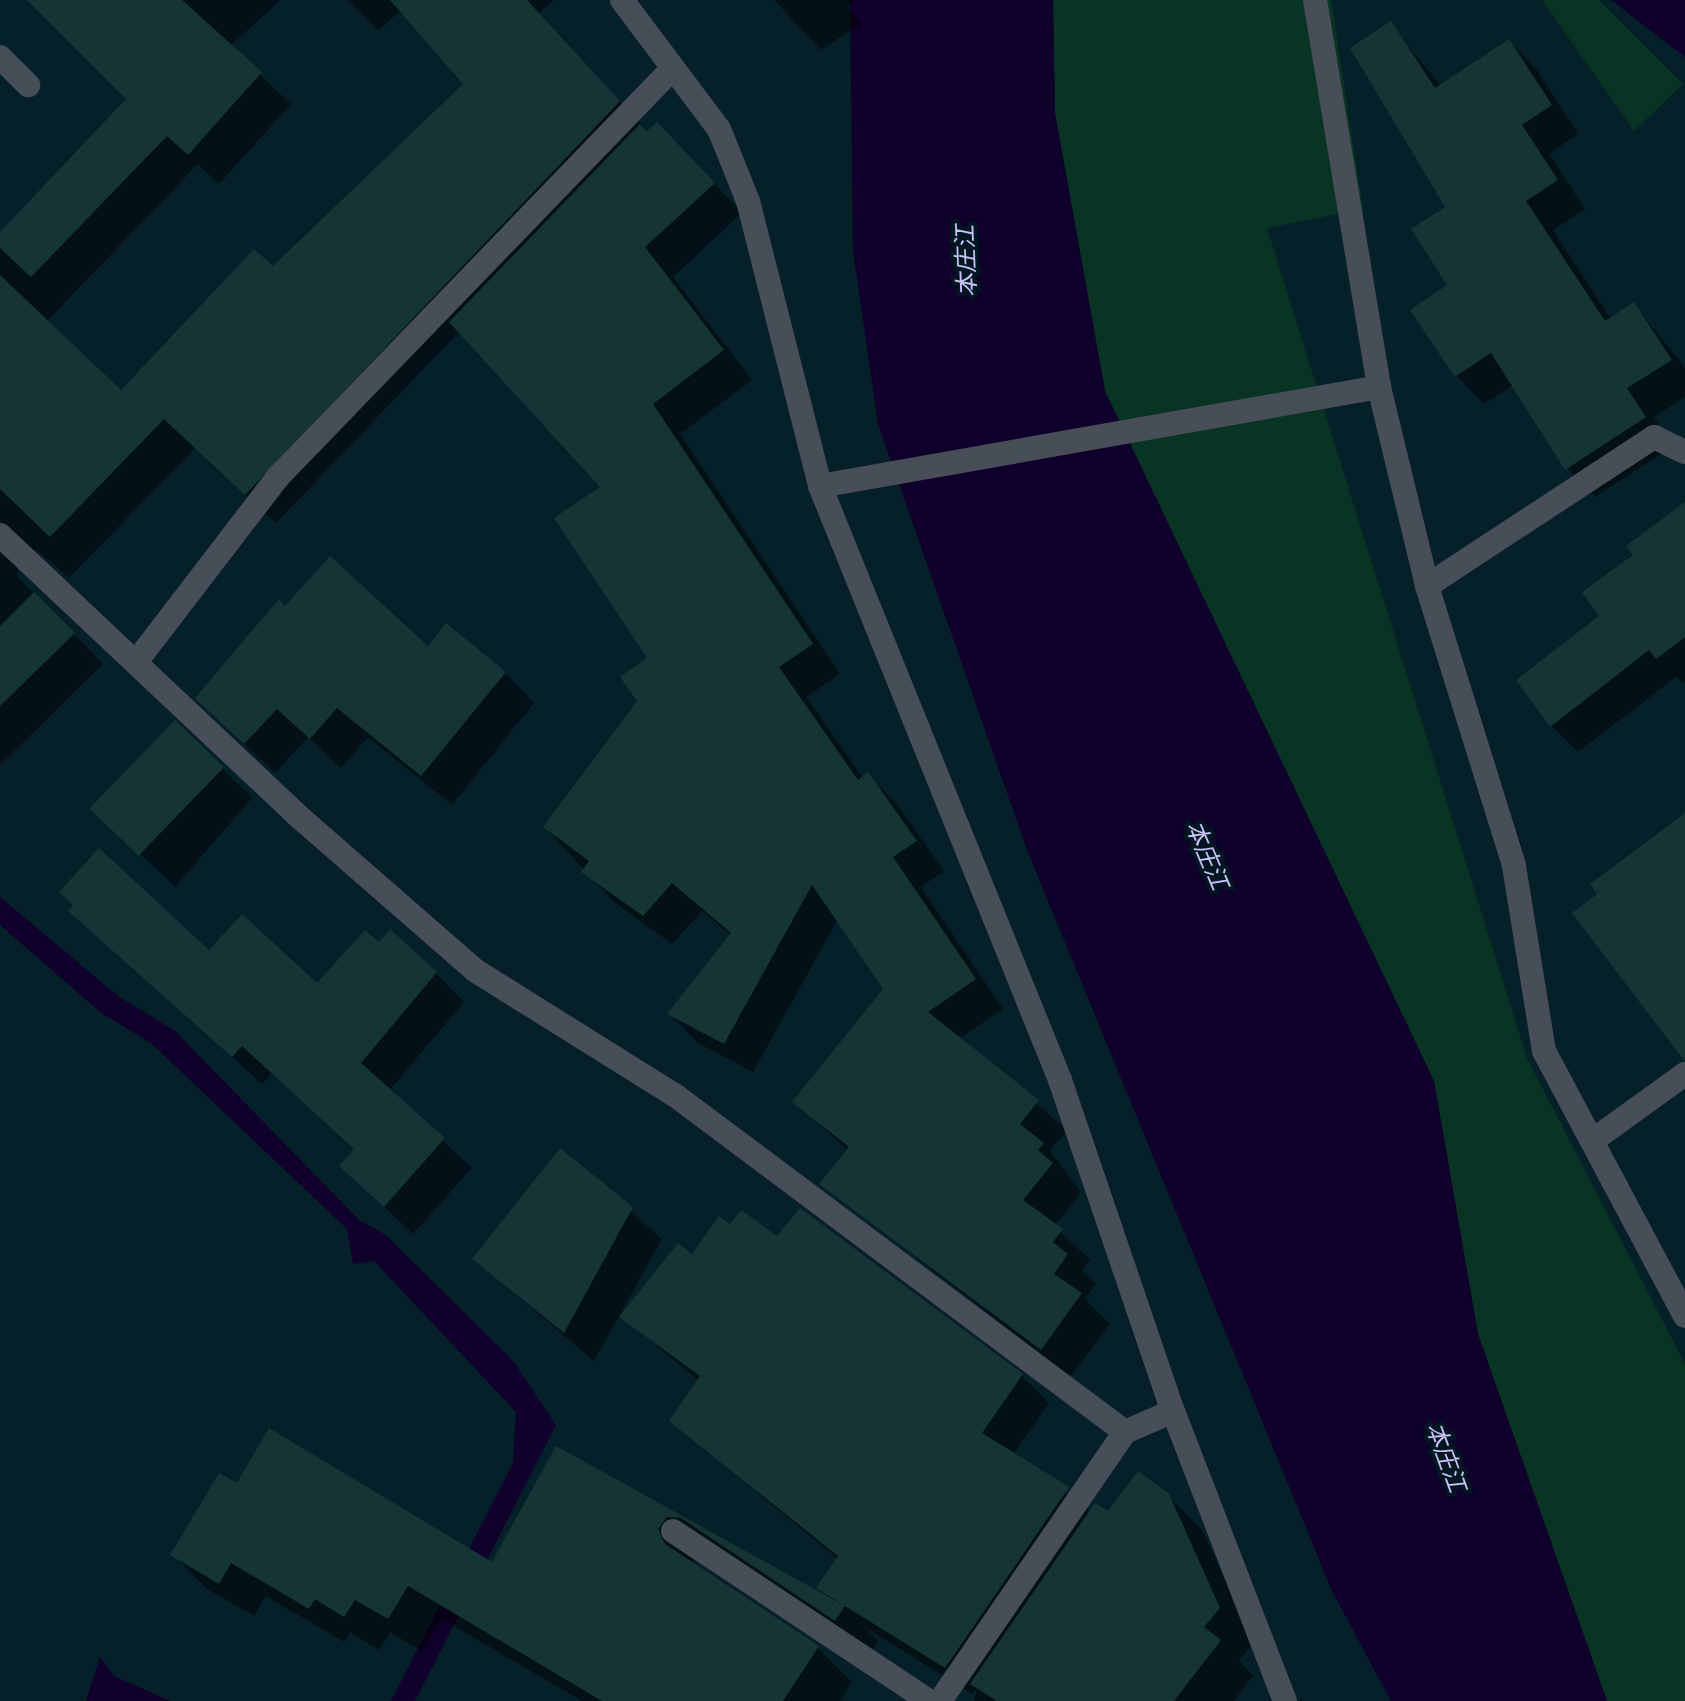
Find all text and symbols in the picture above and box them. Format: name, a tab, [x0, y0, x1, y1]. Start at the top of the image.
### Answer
water label: 本庄江	[950, 225, 982, 297]
water label: 本庄江	[1180, 816, 1234, 894]
water label: 本庄江	[1420, 1418, 1472, 1496]

